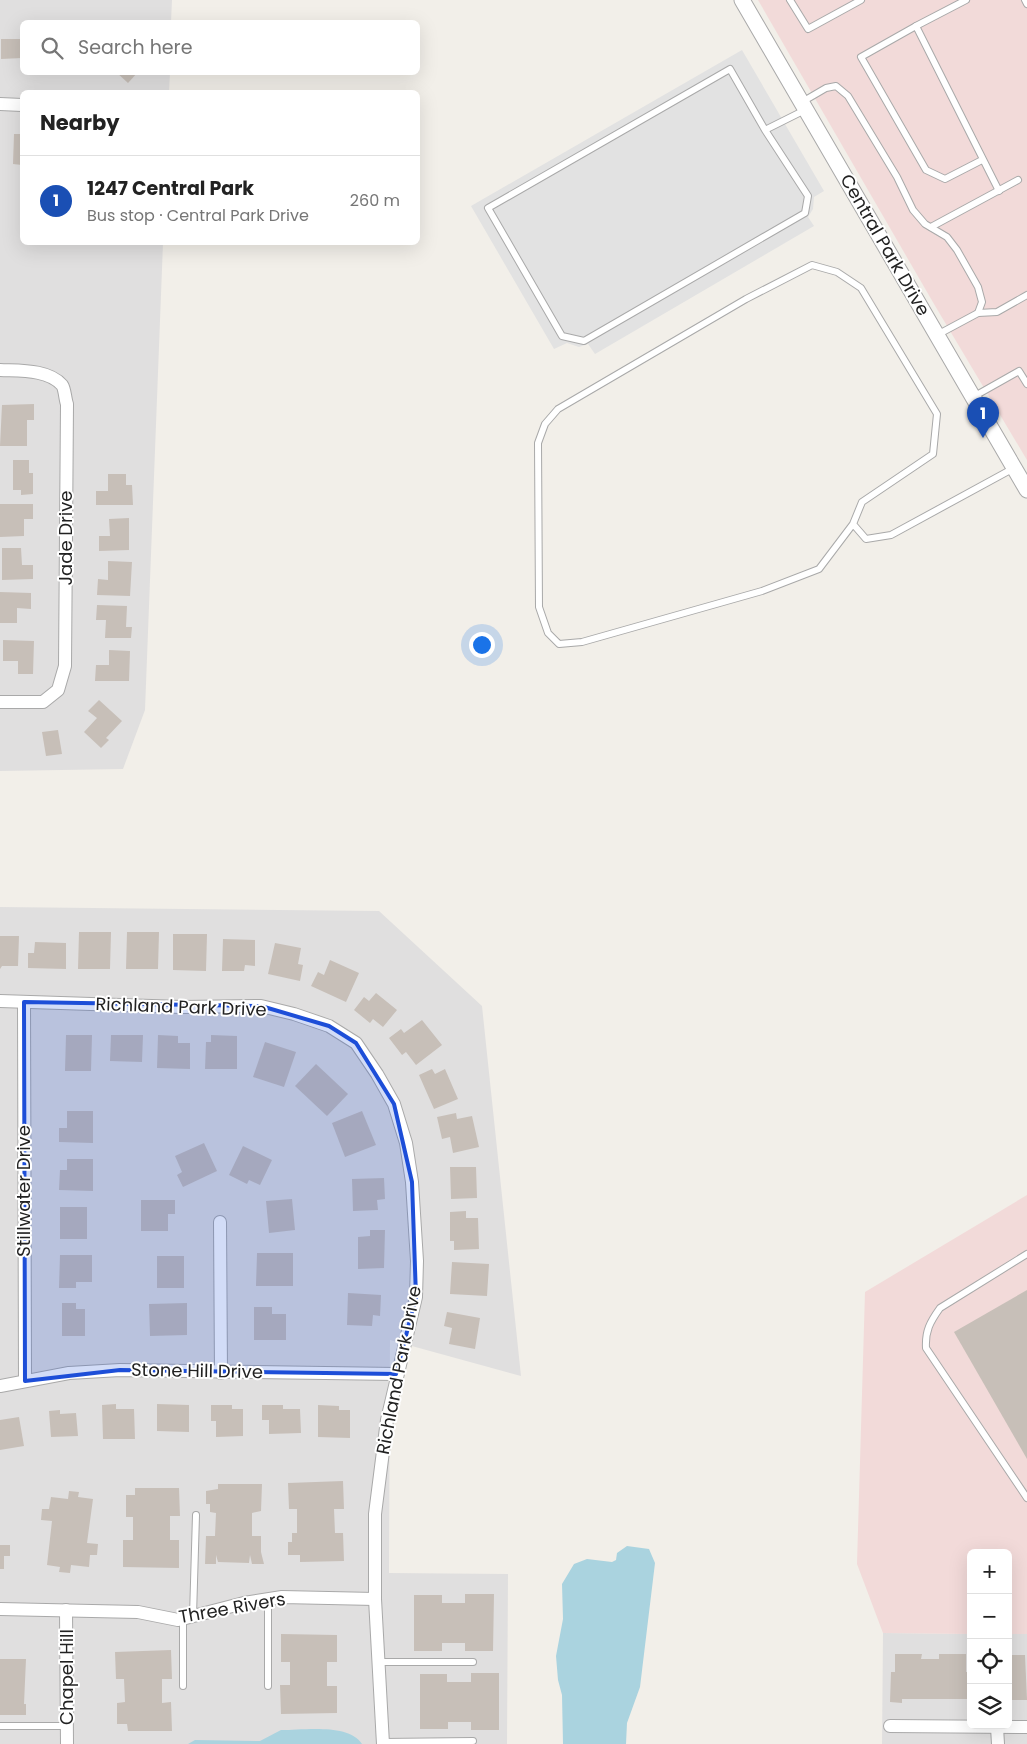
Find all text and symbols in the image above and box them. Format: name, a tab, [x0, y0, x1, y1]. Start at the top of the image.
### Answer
search box	[20, 20, 420, 75]
icon: search	[38, 34, 66, 62]
text: Search here	[78, 34, 192, 61]
text: Nearby	[40, 108, 120, 137]
street label: Central Park Drive	[835, 169, 936, 320]
text: 1247 Central Park	[87, 175, 254, 202]
text: 1	[53, 189, 59, 212]
text: 260 m	[350, 189, 400, 212]
text: Bus stop · Central Park Drive	[87, 204, 309, 227]
pin: 1	[967, 397, 999, 438]
street label: Jade Drive	[53, 491, 78, 585]
your location	[469, 632, 495, 658]
street label: Richland Park Drive	[95, 991, 267, 1022]
street label: Stillwater Drive	[11, 1125, 36, 1257]
street label: Richland Park Drive	[370, 1283, 427, 1456]
street label: Stone Hill Drive	[131, 1357, 263, 1384]
map controls	[967, 1549, 1012, 1729]
button: +	[967, 1549, 1012, 1594]
street label: Three Rivers	[177, 1586, 287, 1629]
button: −	[967, 1594, 1012, 1639]
street label: Chapel Hill	[54, 1629, 79, 1725]
button: locate	[967, 1639, 1012, 1684]
button: layers	[967, 1684, 1012, 1729]

